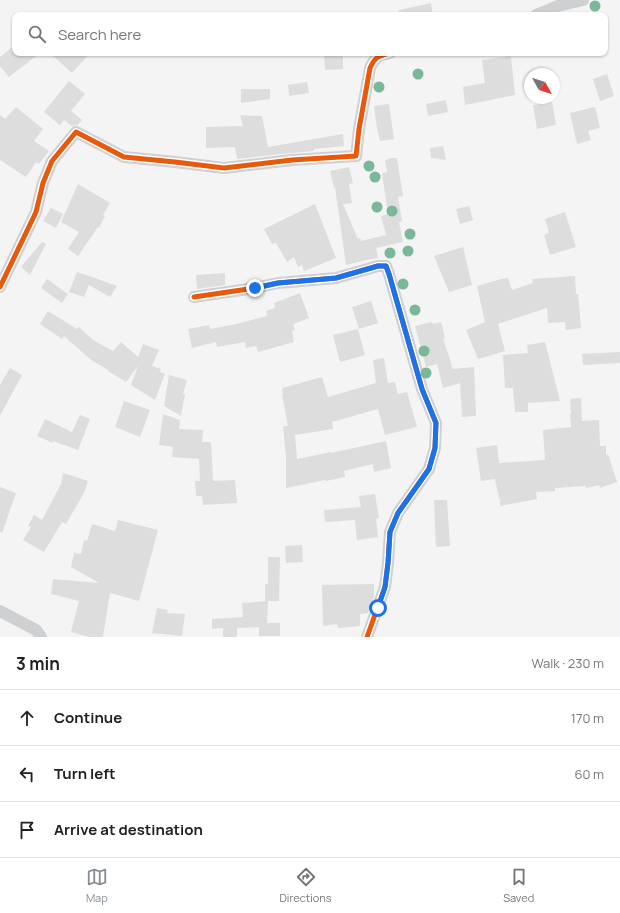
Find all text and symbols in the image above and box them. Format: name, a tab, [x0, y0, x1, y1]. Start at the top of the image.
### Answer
search box	[12, 12, 608, 56]
icon: search	[26, 23, 48, 45]
text: Search here	[58, 24, 141, 45]
north arrow	[524, 68, 560, 104]
route end	[246, 279, 264, 297]
route start	[369, 599, 387, 617]
text: 3 min	[16, 652, 60, 675]
text: Walk · 230 m	[531, 654, 604, 672]
icon: ahead	[16, 707, 38, 729]
text: Continue	[54, 707, 122, 728]
text: 170 m	[571, 709, 604, 727]
icon: left	[16, 763, 38, 785]
text: Turn left	[54, 763, 116, 784]
text: 60 m	[574, 765, 604, 783]
icon: arrive	[16, 819, 38, 841]
text: Arrive at destination	[54, 819, 203, 840]
tab: Map	[86, 866, 108, 905]
tab: Directions	[279, 866, 332, 905]
tab: Saved	[503, 866, 534, 905]

